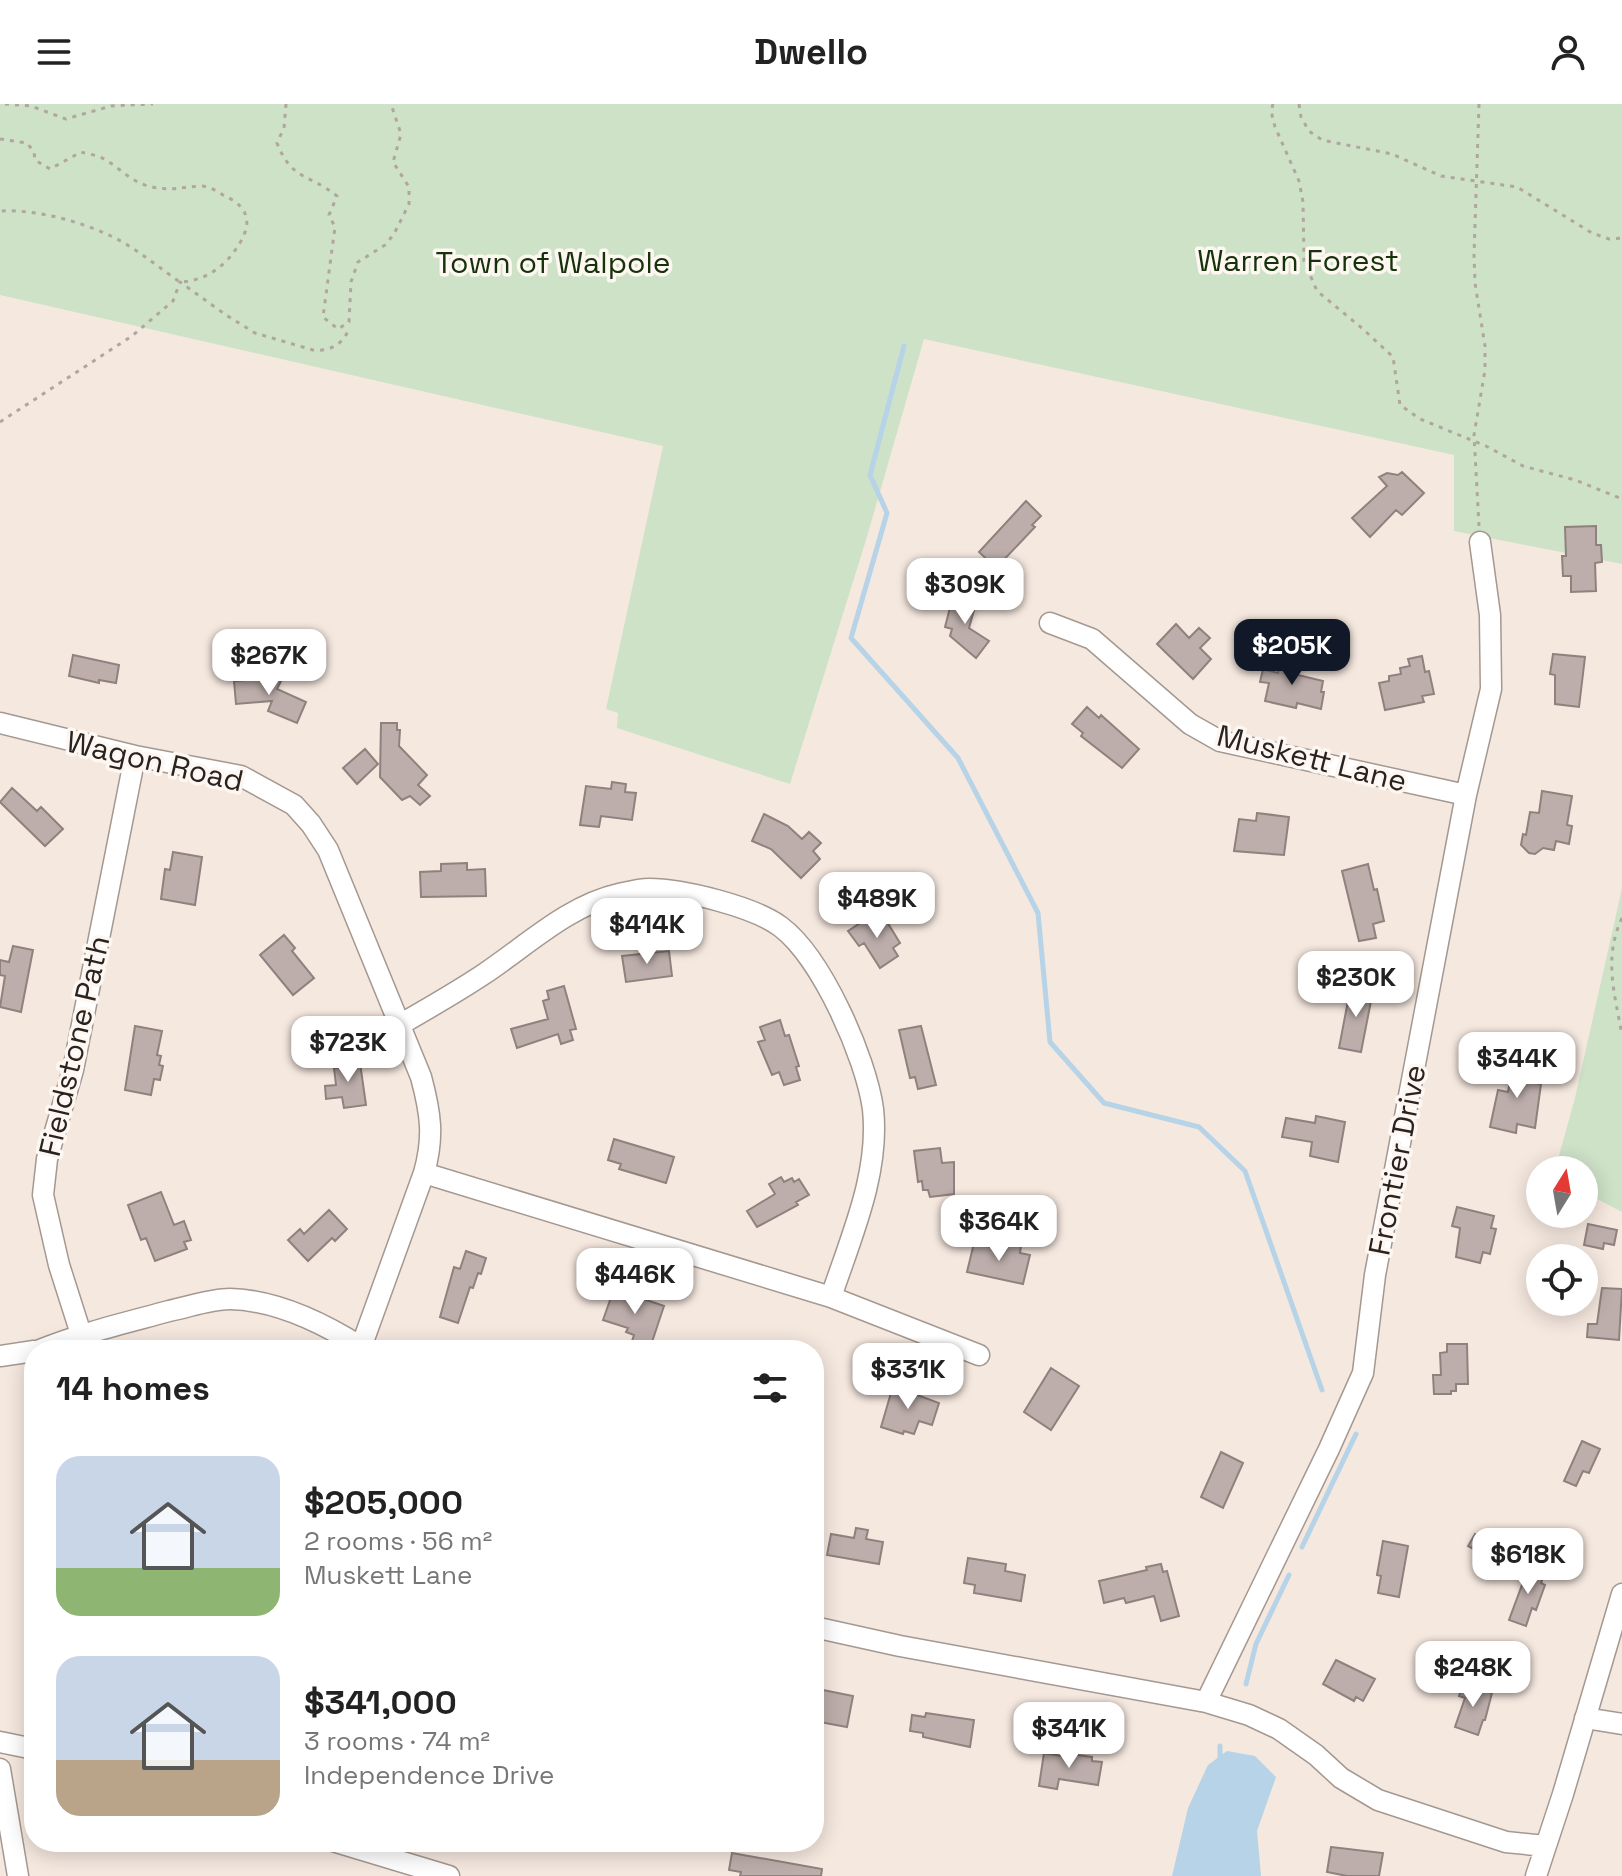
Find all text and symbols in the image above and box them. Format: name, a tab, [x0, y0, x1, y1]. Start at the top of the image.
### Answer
text: Dwello	[754, 29, 868, 75]
icon: menu	[32, 30, 76, 74]
icon: person	[1546, 30, 1590, 74]
park label: Warren Forest	[1197, 241, 1399, 280]
park label: Town of Walpole	[435, 243, 671, 282]
pin: $309K	[909, 558, 1021, 626]
text: $309K	[925, 567, 1005, 601]
pin: $205K	[1236, 619, 1348, 687]
text: $205K	[1252, 628, 1332, 662]
pin: $267K	[213, 629, 325, 697]
text: $267K	[230, 638, 308, 672]
street label: Muskett Lane	[1213, 716, 1411, 800]
street label: Wagon Road	[63, 722, 247, 800]
pin: $489K	[821, 872, 933, 940]
text: $489K	[837, 881, 917, 915]
pin: $414K	[591, 898, 703, 966]
text: $414K	[609, 907, 685, 941]
street label: Fieldstone Path	[30, 932, 118, 1160]
pin: $230K	[1300, 951, 1412, 1019]
text: $230K	[1316, 960, 1396, 994]
pin: $723K	[292, 1016, 404, 1084]
text: $723K	[309, 1025, 387, 1059]
pin: $344K	[1461, 1032, 1573, 1100]
text: $344K	[1477, 1041, 1557, 1075]
street label: Frontier Drive	[1359, 1061, 1435, 1259]
north arrow	[1526, 1156, 1598, 1228]
map controls	[1526, 1156, 1598, 1316]
pin: $364K	[943, 1195, 1055, 1263]
text: $364K	[959, 1204, 1039, 1238]
button: locate	[1526, 1244, 1598, 1316]
pin: $446K	[579, 1248, 691, 1316]
text: $446K	[594, 1257, 676, 1291]
pin: $331K	[852, 1343, 964, 1411]
text: $331K	[871, 1352, 945, 1386]
icon: filters	[748, 1366, 792, 1410]
text: 14 homes	[56, 1367, 210, 1410]
text: $205,000	[304, 1481, 463, 1524]
icon: home	[120, 1488, 216, 1584]
text: 2 rooms · 56 m²	[304, 1524, 492, 1558]
pin: $618K	[1472, 1528, 1584, 1596]
text: $618K	[1490, 1537, 1566, 1571]
text: Muskett Lane	[304, 1558, 472, 1592]
pin: $248K	[1417, 1641, 1529, 1709]
text: $248K	[1433, 1650, 1513, 1684]
text: $341,000	[304, 1681, 457, 1724]
icon: home	[120, 1688, 216, 1784]
pin: $341K	[1013, 1702, 1125, 1770]
text: $341K	[1031, 1711, 1107, 1745]
text: 3 rooms · 74 m²	[304, 1724, 490, 1758]
text: Independence Drive	[304, 1758, 554, 1792]

